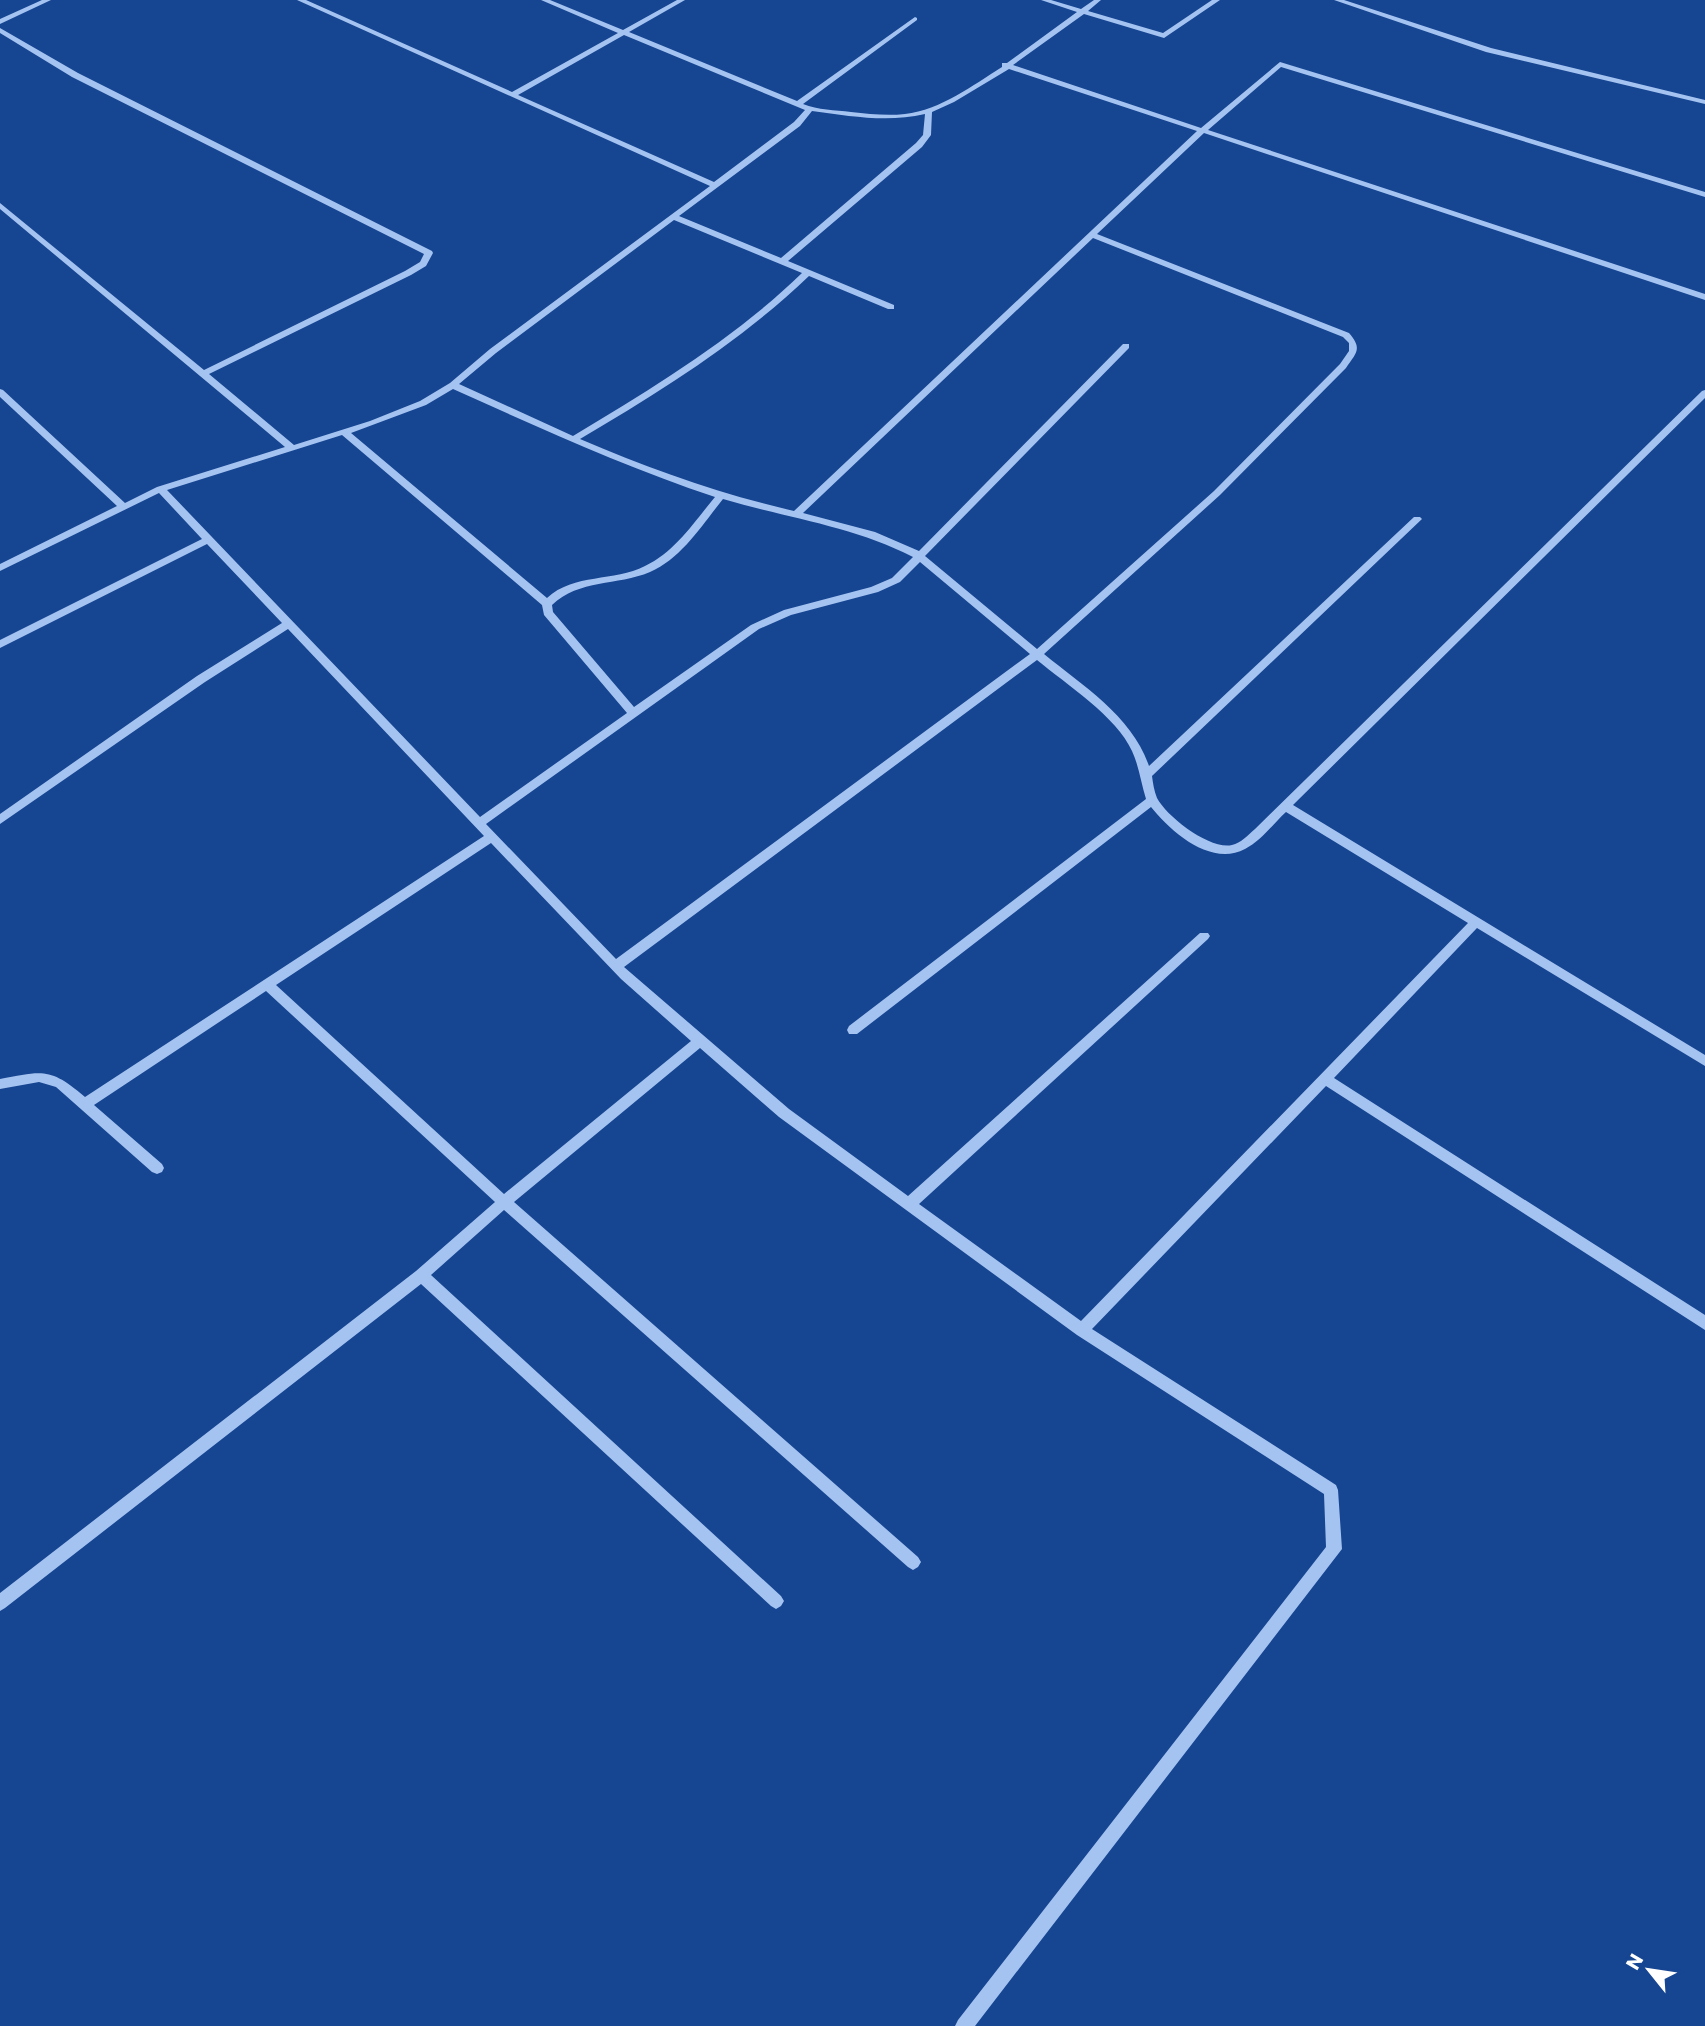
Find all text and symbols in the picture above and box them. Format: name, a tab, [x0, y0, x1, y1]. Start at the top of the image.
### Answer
north arrow	[1614, 1935, 1684, 2005]
text: N	[1619, 1949, 1650, 1975]

